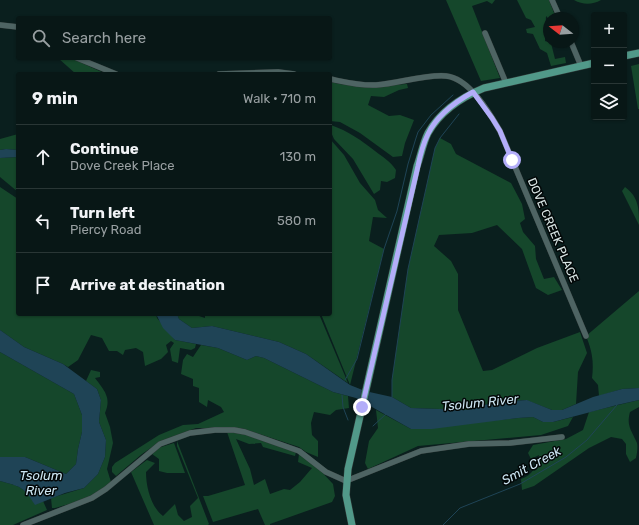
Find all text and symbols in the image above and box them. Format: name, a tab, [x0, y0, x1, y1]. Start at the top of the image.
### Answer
north arrow	[543, 12, 579, 48]
map controls	[591, 12, 627, 120]
button: +	[591, 12, 627, 48]
search box	[16, 16, 332, 60]
icon: search	[30, 27, 52, 49]
text: Search here	[62, 29, 146, 47]
button: −	[591, 48, 627, 84]
button: layers	[591, 84, 627, 120]
text: 9 min	[32, 88, 78, 108]
text: Walk · 710 m	[243, 91, 316, 106]
text: Continue	[70, 140, 139, 158]
icon: ahead	[32, 146, 54, 168]
text: 130 m	[280, 149, 316, 164]
route start	[503, 151, 521, 169]
text: Dove Creek Place	[70, 158, 175, 173]
street label: DOVE CREEK PLACE	[525, 176, 581, 284]
text: Turn left	[70, 204, 135, 222]
icon: left	[32, 210, 54, 232]
text: 580 m	[277, 213, 316, 228]
text: Piercy Road	[70, 222, 141, 237]
icon: arrive	[32, 274, 54, 296]
text: Arrive at destination	[70, 276, 225, 294]
water label: Tsolum River	[441, 391, 520, 414]
route end	[353, 398, 371, 416]
water label: Smit Creek	[499, 443, 564, 488]
water label: Tsolum River	[20, 468, 62, 498]

